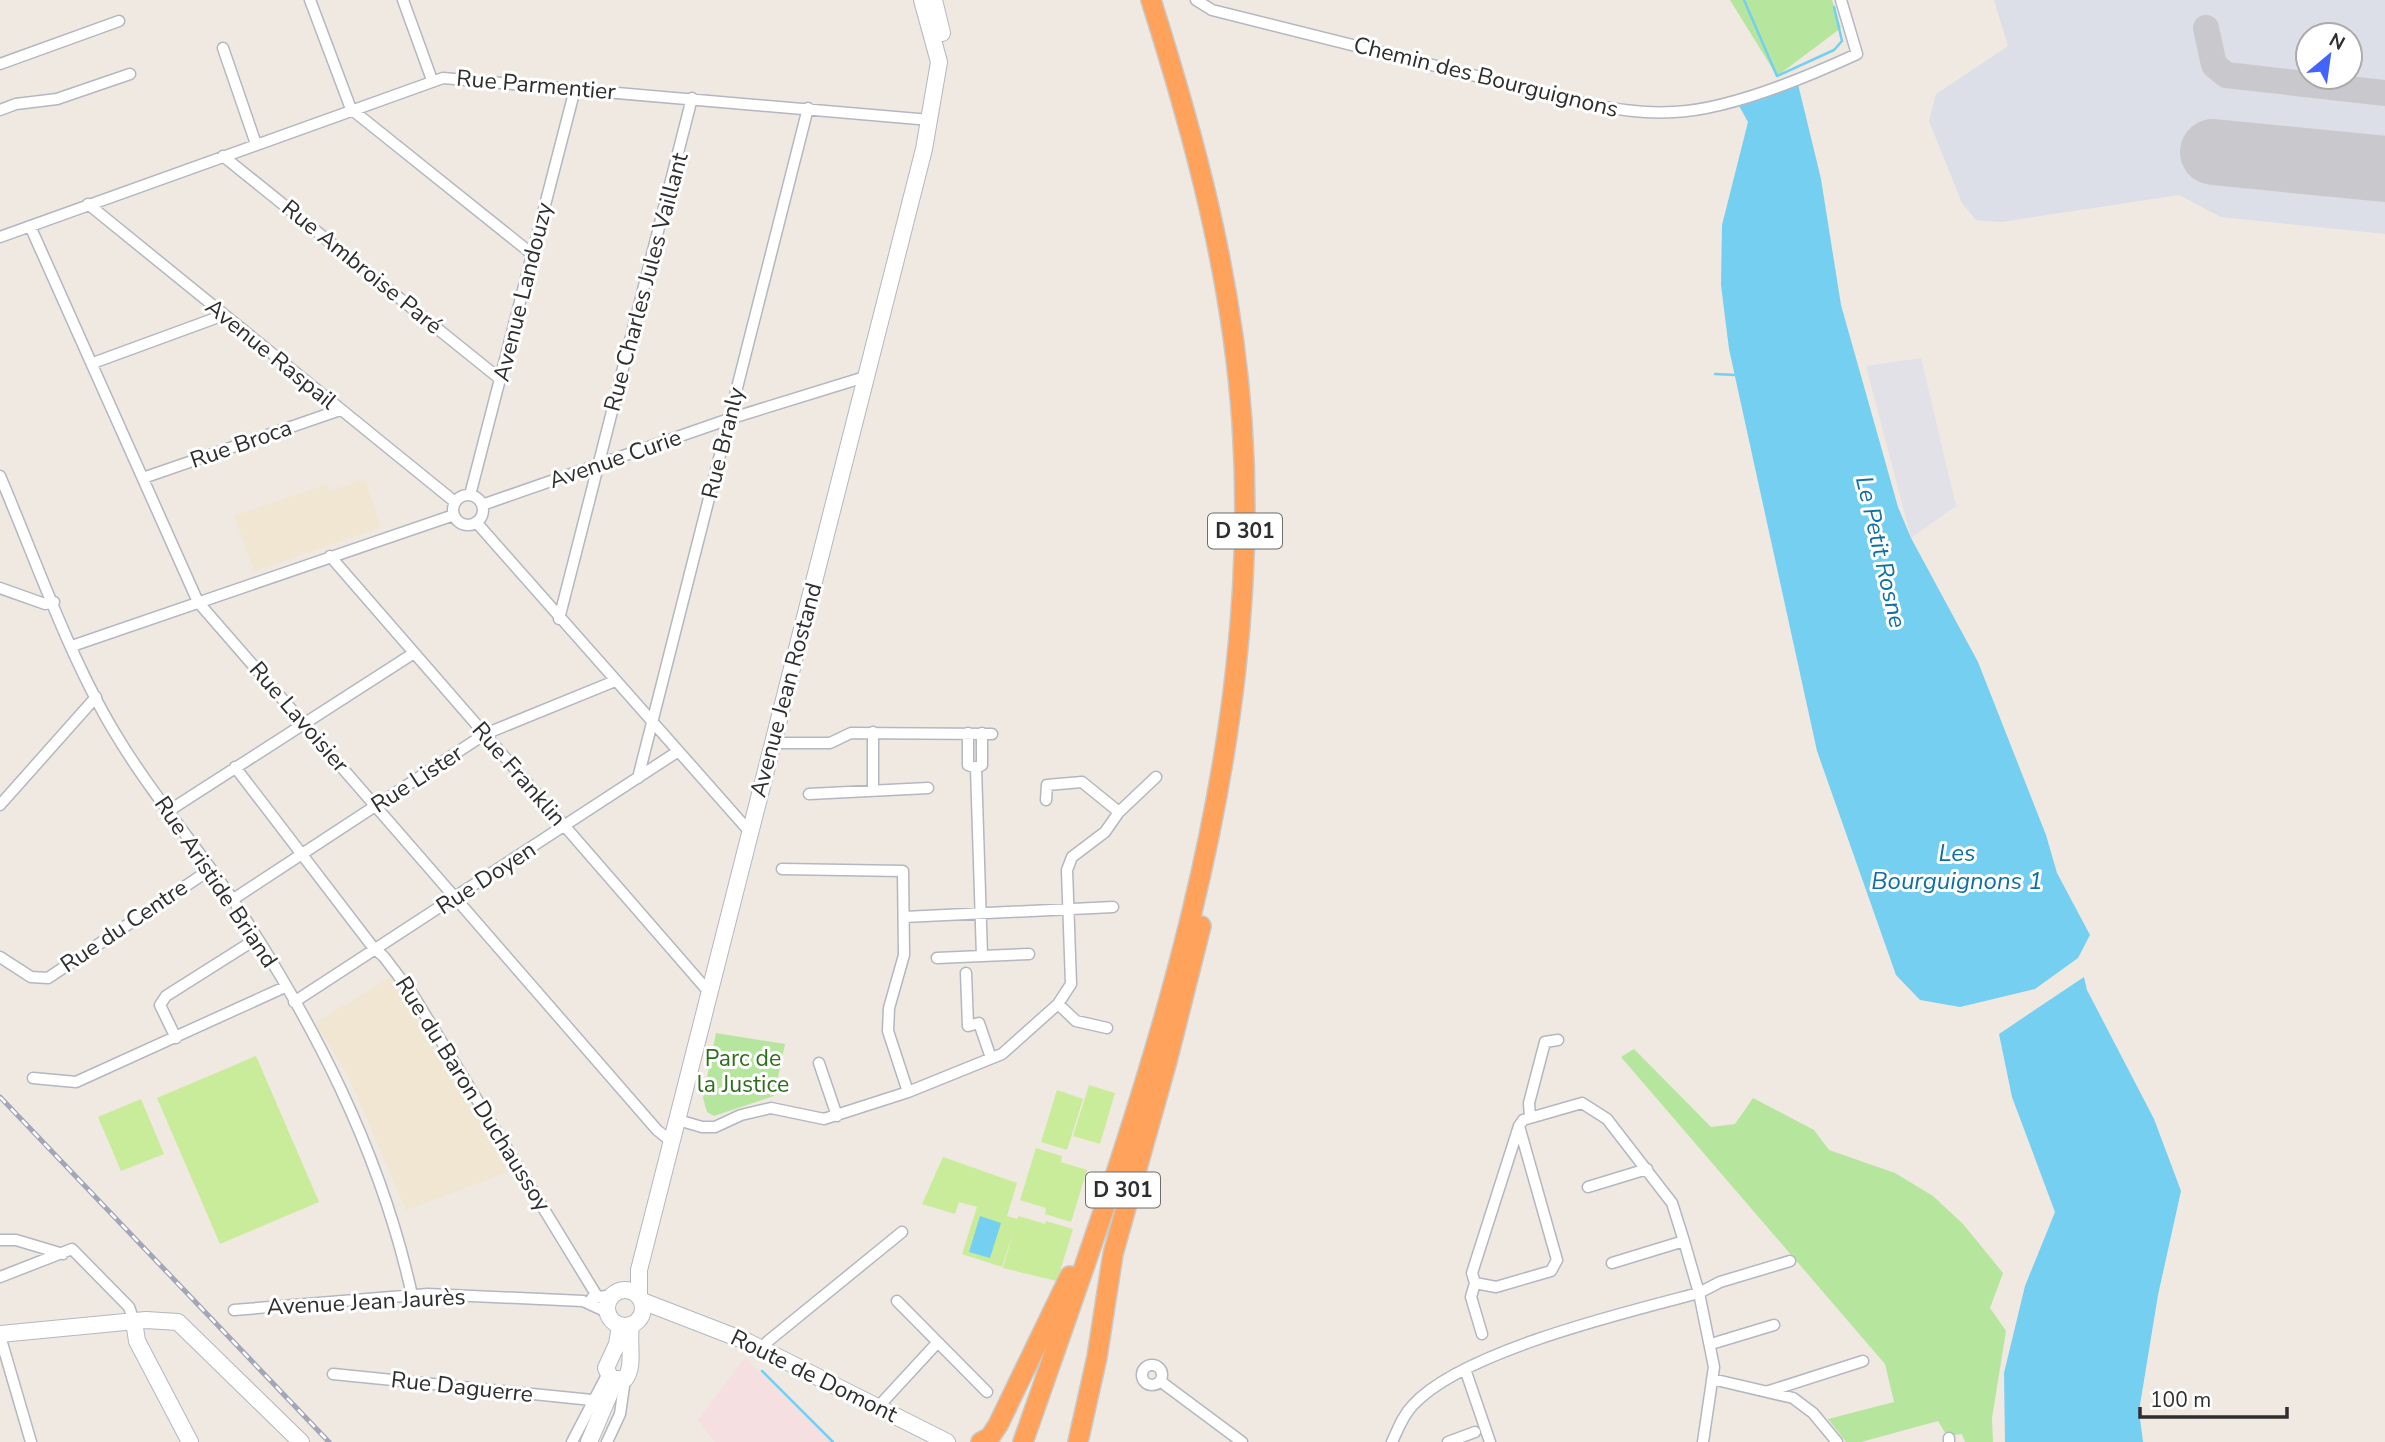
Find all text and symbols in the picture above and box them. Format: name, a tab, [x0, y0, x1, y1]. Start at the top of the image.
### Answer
north arrow	[2294, 21, 2364, 91]
text: N	[2324, 27, 2349, 57]
street label: Chemin des Bourguignons	[1350, 29, 1622, 125]
street label: Rue Parmentier	[455, 63, 618, 107]
street label: Rue Charles Jules Vaillant	[597, 148, 696, 415]
street label: Rue Ambroise Paré	[275, 193, 449, 341]
street label: Avenue Landouzy	[486, 199, 560, 385]
street label: Avenue Raspail	[199, 291, 343, 417]
street label: Rue Branly	[694, 384, 752, 502]
street label: Rue Broca	[186, 412, 296, 476]
street label: Avenue Curie	[545, 422, 685, 496]
water label: Le Petit Rosne	[1848, 473, 1914, 631]
road number: D 301	[1208, 514, 1282, 548]
street label: Avenue Jean Rostand	[742, 579, 830, 801]
street label: Rue Lavoisier	[242, 655, 356, 780]
street label: Rue Franklin	[465, 715, 573, 833]
street label: Rue Lister	[365, 737, 470, 820]
street label: Rue Aristide Briand	[147, 790, 285, 974]
street label: Rue Doyen	[430, 834, 542, 922]
water label: Les Bourguignons 1	[1871, 837, 2043, 897]
street label: Rue du Centre	[54, 872, 194, 980]
street label: Rue du Baron Duchaussoy	[388, 971, 558, 1218]
park label: Parc de la Justice	[697, 1043, 789, 1100]
road number: D 301	[1086, 1172, 1160, 1208]
street label: Avenue Jean Jaurès	[266, 1281, 466, 1323]
street label: Route de Domont	[725, 1322, 903, 1430]
street label: Rue Daguerre	[389, 1364, 535, 1410]
scale bar	[2140, 1376, 2287, 1420]
text: 100 m	[2150, 1386, 2211, 1414]

